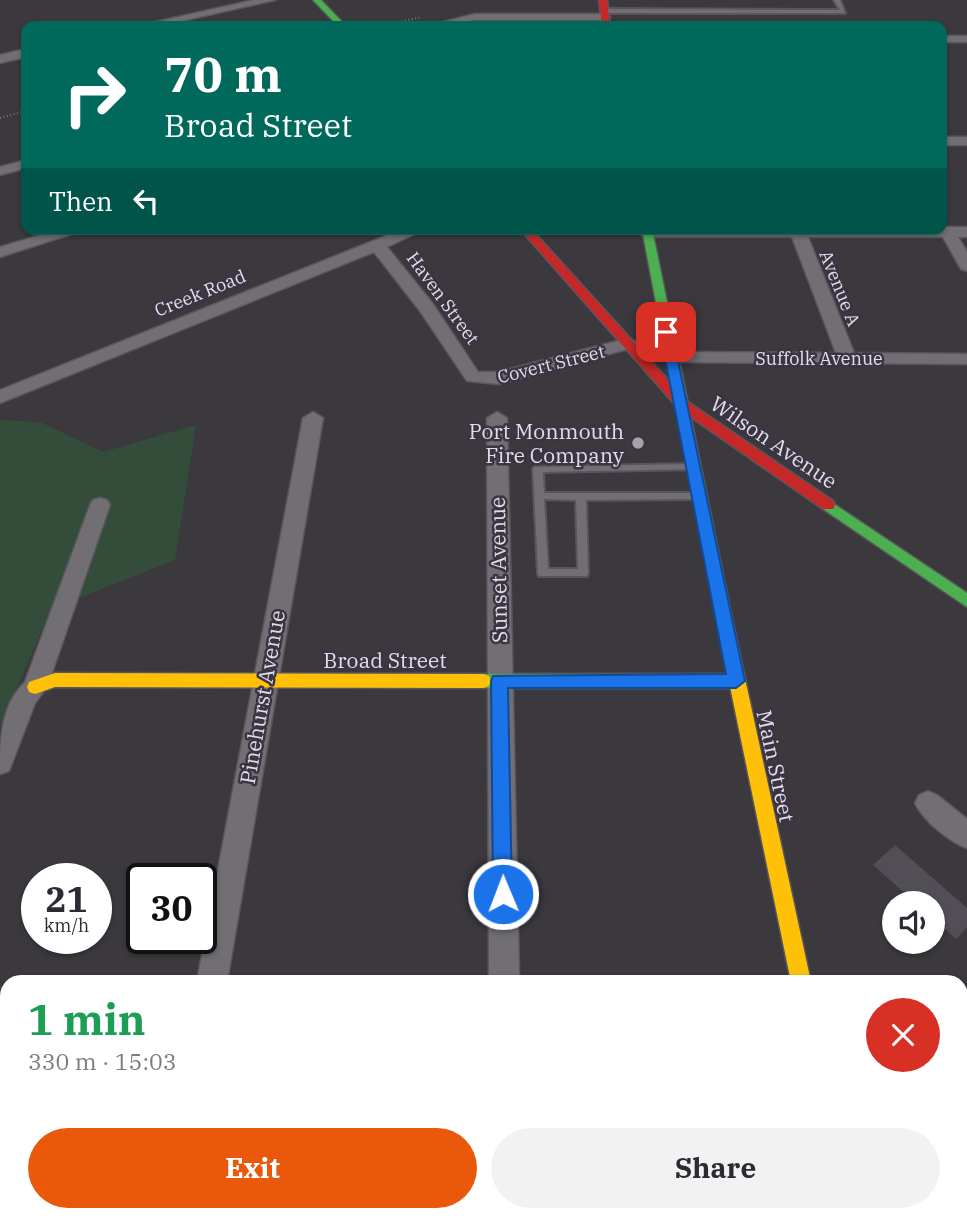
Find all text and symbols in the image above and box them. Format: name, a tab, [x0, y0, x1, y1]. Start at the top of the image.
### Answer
text: 70 m	[164, 42, 282, 105]
icon: right	[49, 49, 140, 140]
text: Broad Street	[164, 104, 352, 146]
icon: left	[127, 182, 165, 220]
text: Then	[49, 184, 113, 218]
street label: Haven Street	[402, 247, 484, 349]
street label: Avenue A	[814, 247, 866, 330]
street label: Creek Road	[151, 264, 249, 322]
pin	[636, 302, 696, 362]
icon: arrive	[647, 313, 685, 351]
street label: Covert Street	[495, 340, 607, 388]
street label: Suffolk Avenue	[755, 347, 883, 370]
street label: Wilson Avenue	[705, 389, 843, 495]
place label: Port Monmouth Fire Company	[469, 417, 625, 469]
marker: Port Monmouth Fire Company	[630, 435, 646, 451]
street label: Sunset Avenue	[483, 497, 513, 643]
street label: Pinehurst Avenue	[233, 608, 291, 786]
street label: Broad Street	[323, 646, 447, 674]
street label: Main Street	[750, 707, 802, 825]
position arrow	[466, 857, 540, 931]
speed limit sign: 30	[126, 863, 217, 954]
text: 21	[45, 876, 88, 922]
map controls	[882, 891, 945, 954]
button: sound	[882, 891, 945, 954]
text: km/h	[44, 914, 89, 937]
text: 1 min	[28, 992, 146, 1047]
button: close	[866, 998, 940, 1072]
text: 330 m · 15:03	[28, 1046, 177, 1076]
button: Exit	[28, 1128, 477, 1208]
button: Share	[491, 1128, 940, 1208]

